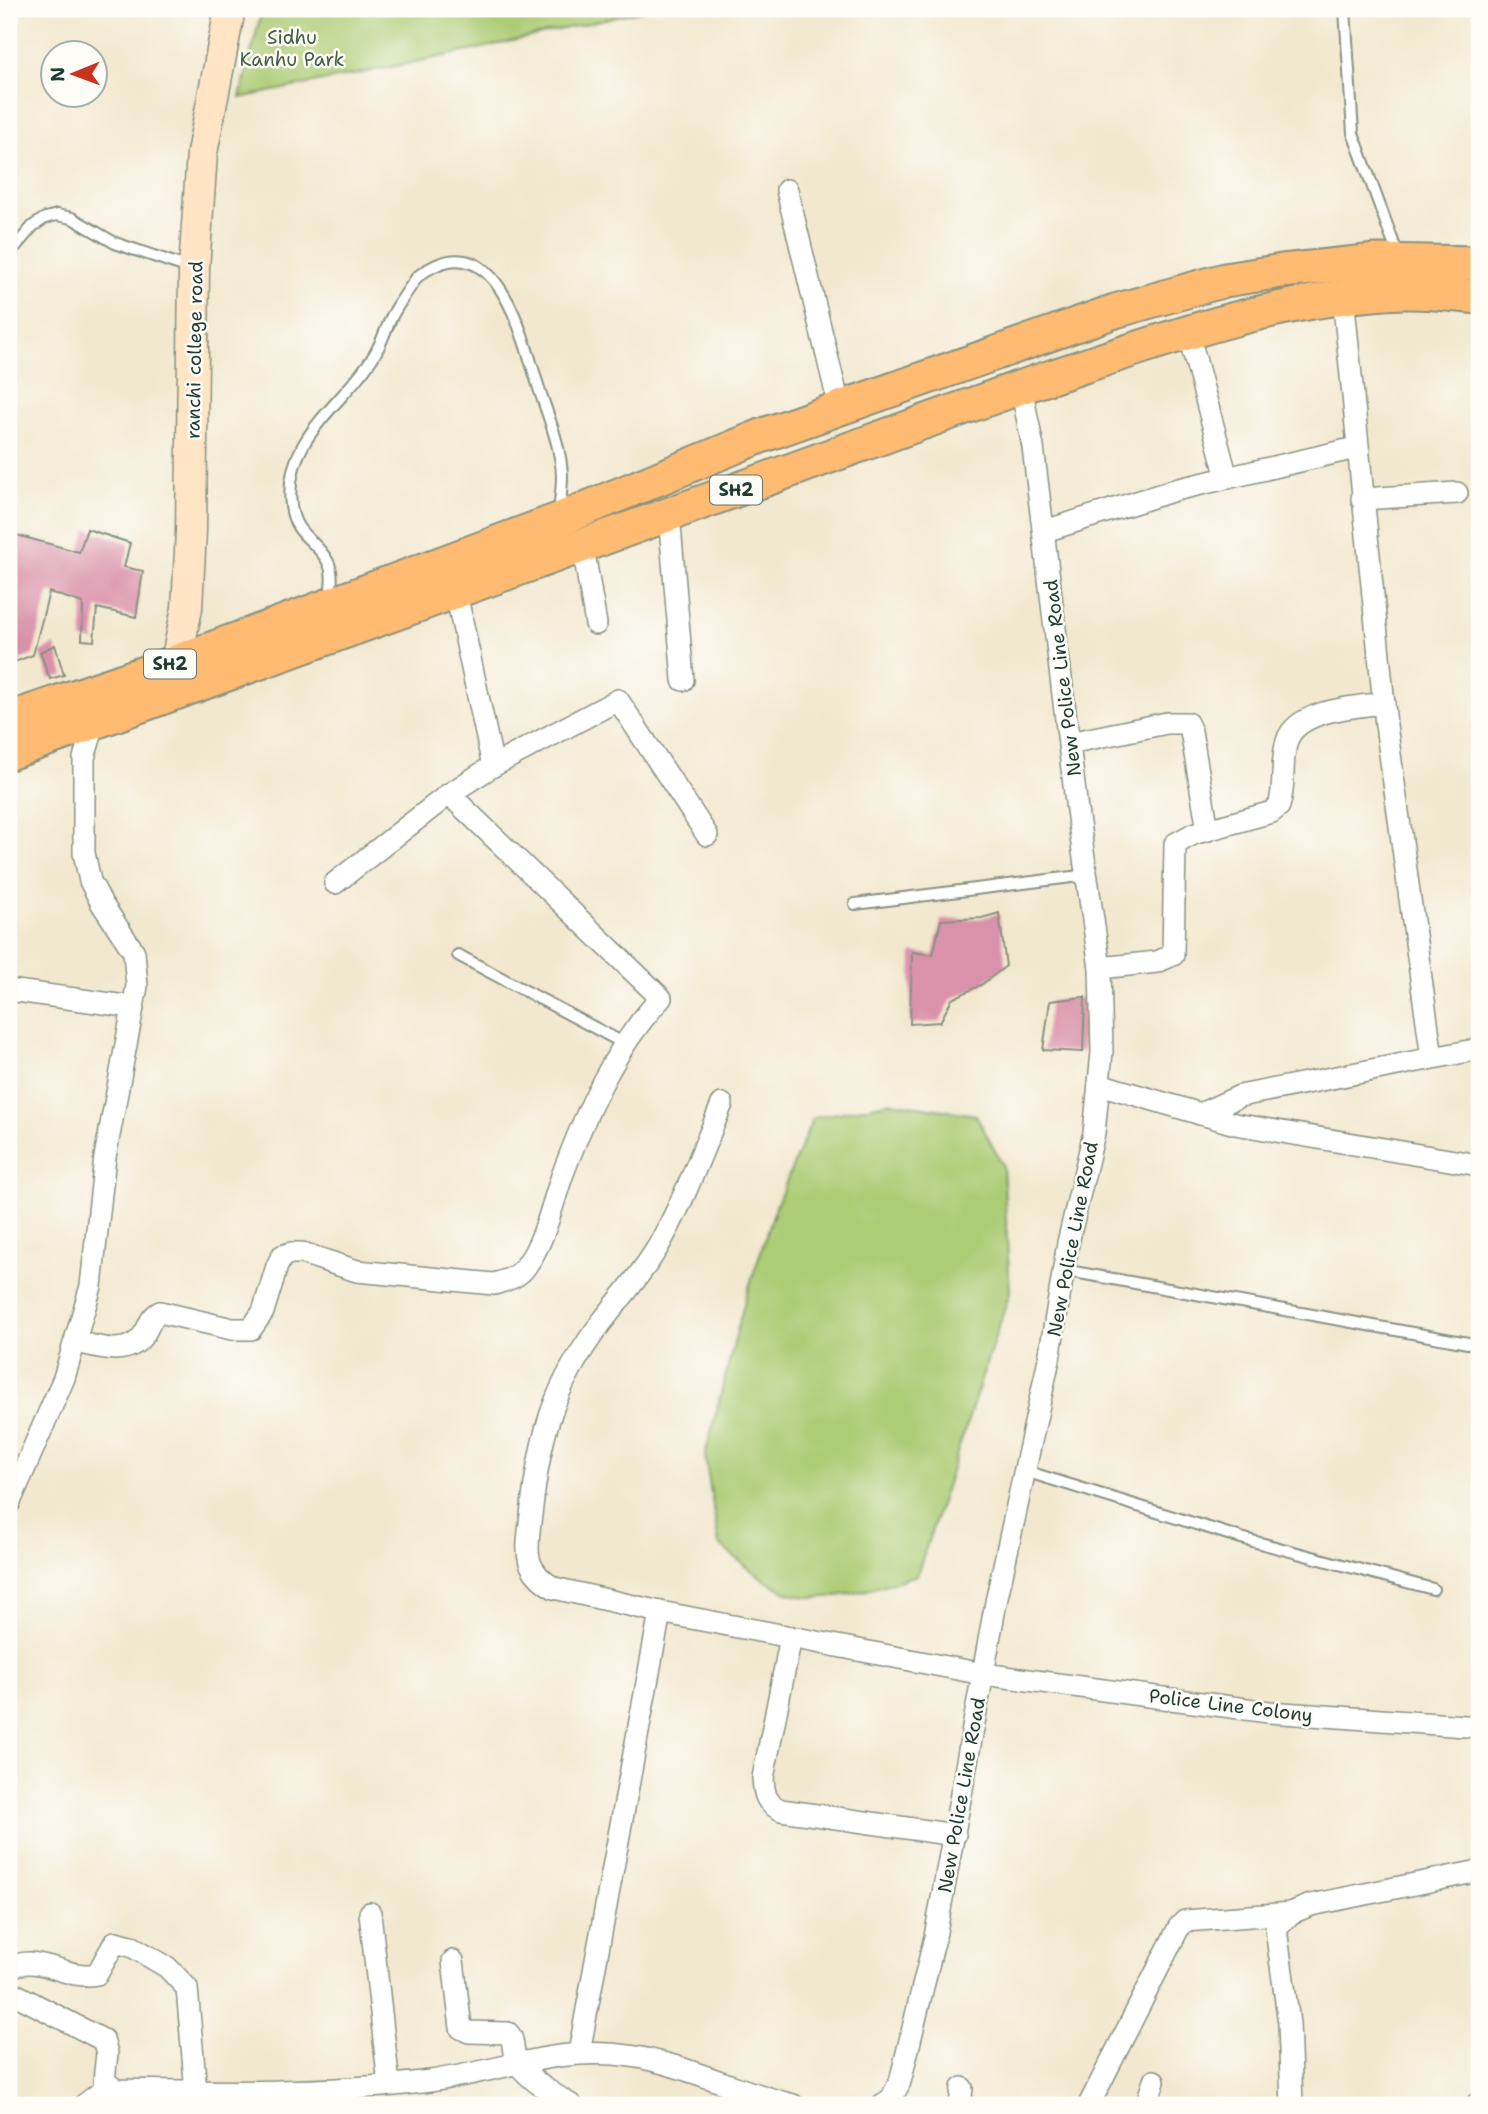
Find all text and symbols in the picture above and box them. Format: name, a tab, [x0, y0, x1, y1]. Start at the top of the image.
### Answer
park label: Sidhu Kanhu Park	[240, 25, 345, 72]
north arrow	[38, 38, 108, 108]
text: N	[45, 67, 70, 82]
street label: ranchi college road	[180, 261, 209, 439]
road number: SH2	[710, 476, 762, 504]
street label: New Police Line Road	[1038, 578, 1087, 778]
road number: SH2	[144, 650, 196, 678]
street label: New Police Line Road	[1041, 1139, 1104, 1339]
street label: Police Line Colony	[1148, 1683, 1314, 1728]
street label: New Police Line Road	[932, 1695, 991, 1895]

